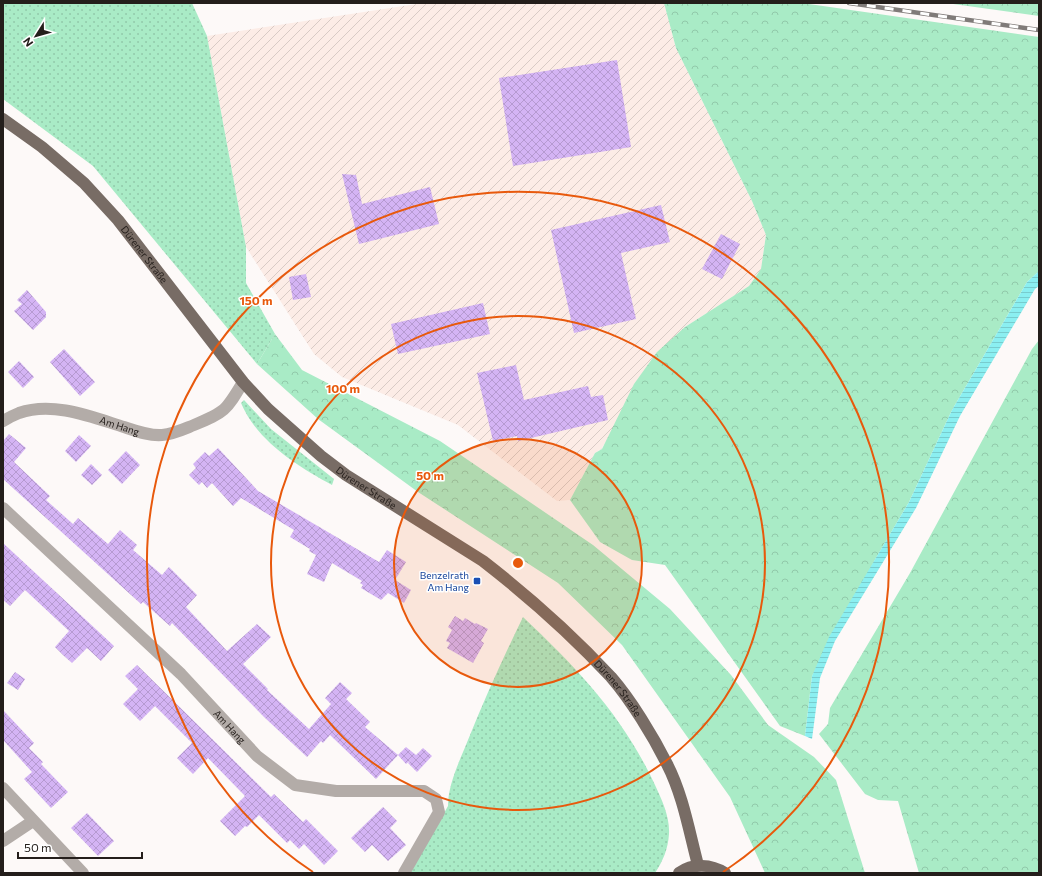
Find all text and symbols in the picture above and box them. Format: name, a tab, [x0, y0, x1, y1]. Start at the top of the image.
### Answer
north arrow	[16, 16, 56, 56]
text: N	[20, 35, 35, 50]
street label: Dürener Straße	[119, 223, 170, 286]
text: 150 m	[239, 293, 273, 307]
text: 100 m	[326, 381, 360, 395]
street label: Am Hang	[98, 413, 141, 438]
street label: Dürener Straße	[334, 464, 399, 511]
text: 50 m	[416, 468, 444, 482]
centre of rings	[511, 556, 525, 570]
place label: Benzelrath Am Hang	[420, 569, 470, 593]
marker: Benzelrath Am Hang	[472, 576, 482, 586]
street label: Dürener Straße	[592, 657, 644, 719]
street label: Am Hang	[211, 707, 249, 746]
scale bar	[18, 834, 142, 860]
text: 50 m	[24, 840, 52, 854]

